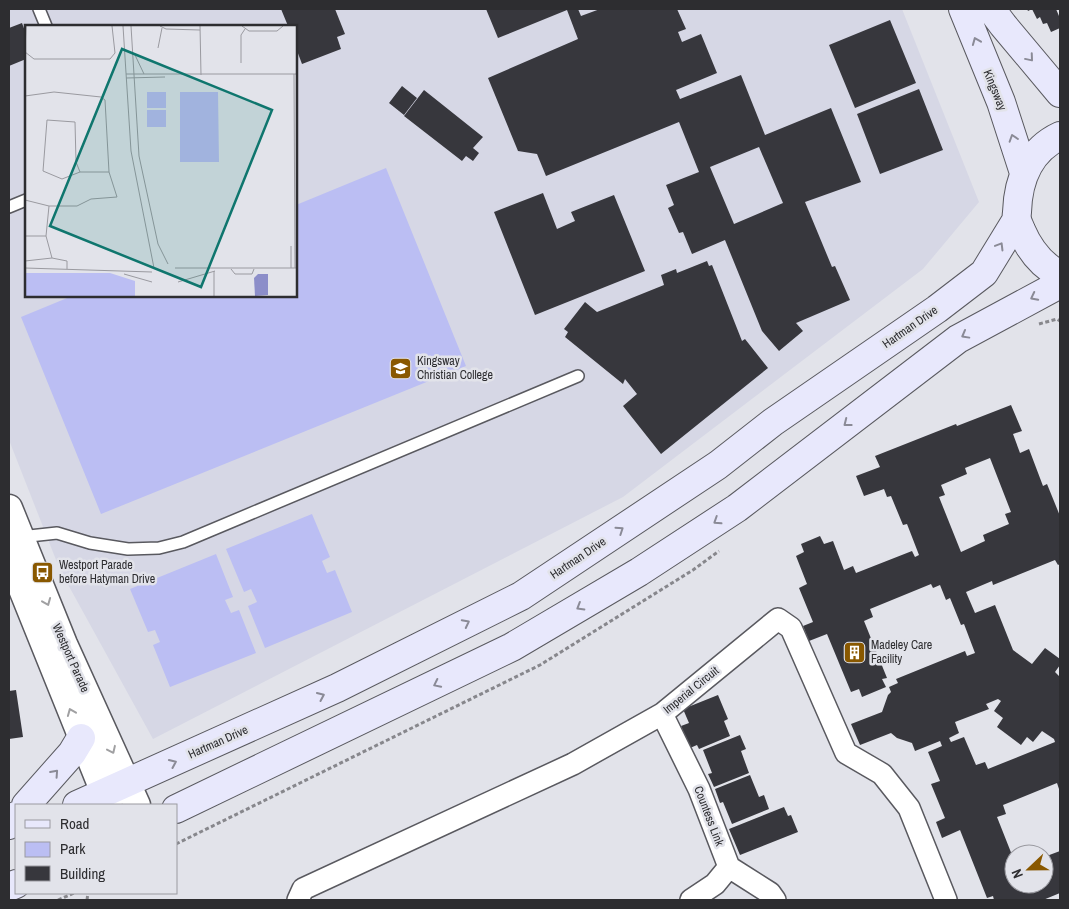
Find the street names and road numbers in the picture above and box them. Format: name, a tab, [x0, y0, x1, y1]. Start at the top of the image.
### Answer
street label: Kingsway	[980, 67, 1010, 113]
street label: Hartman Drive	[879, 302, 941, 352]
street label: Hartman Drive	[547, 533, 609, 583]
street label: Westport Parade	[49, 621, 93, 695]
street label: Imperial Circuit	[660, 662, 722, 717]
street label: Hartman Drive	[186, 722, 250, 762]
street label: Countess Link	[690, 784, 728, 848]

